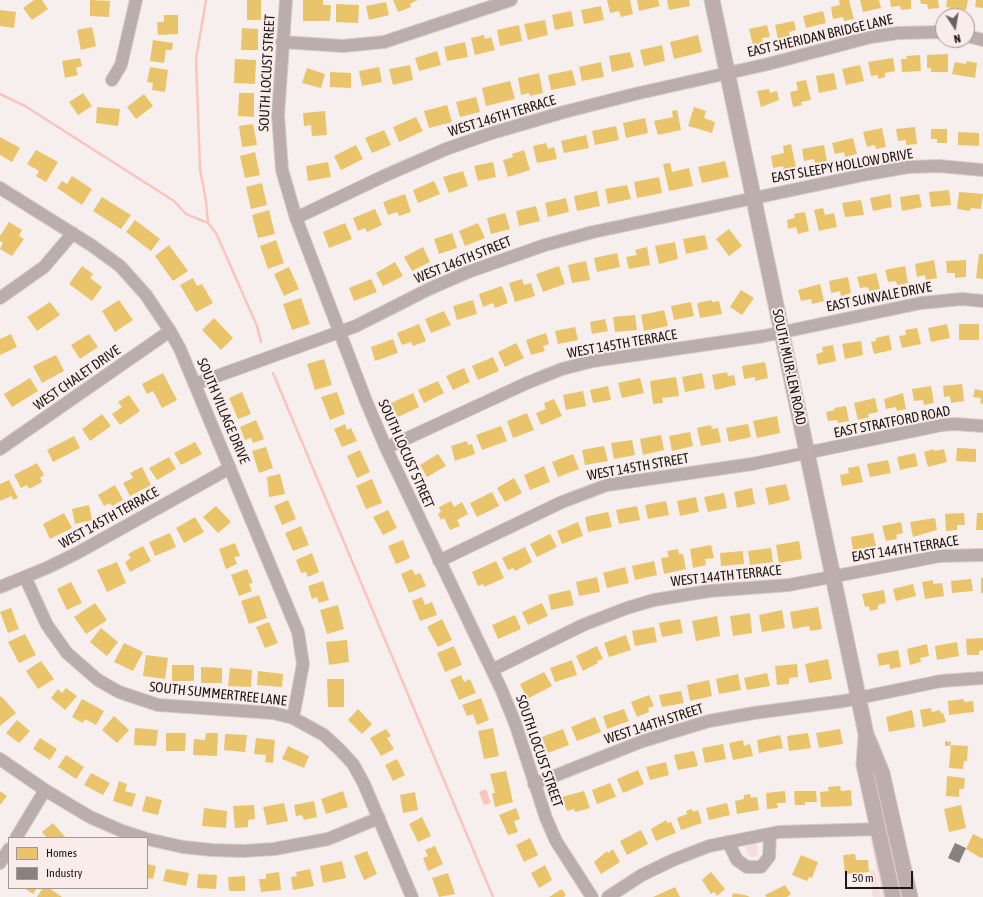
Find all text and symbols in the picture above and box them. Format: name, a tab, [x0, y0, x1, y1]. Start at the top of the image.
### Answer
north arrow	[935, 8, 975, 48]
street label: EAST SHERIDAN BRIDGE LANE	[745, 11, 895, 61]
street label: SOUTH LOCUST STREET	[256, 14, 278, 132]
text: N	[953, 32, 962, 45]
street label: WEST 146TH TERRACE	[446, 92, 558, 140]
street label: EAST SLEEPY HOLLOW DRIVE	[770, 145, 914, 187]
street label: WEST 146TH STREET	[412, 233, 514, 287]
street label: EAST SUNVALE DRIVE	[825, 279, 933, 315]
street label: SOUTH MUR-LEN ROAD	[769, 308, 809, 426]
street label: WEST 145TH TERRACE	[566, 326, 678, 362]
street label: WEST CHALET DRIVE	[30, 342, 124, 414]
street label: SOUTH VILLAGE DRIVE	[193, 356, 253, 466]
street label: SOUTH LOCUST STREET	[374, 397, 438, 511]
street label: EAST STRATFORD ROAD	[832, 402, 952, 442]
street label: WEST 145TH STREET	[586, 450, 690, 484]
street label: WEST 145TH TERRACE	[56, 484, 162, 552]
street label: EAST 144TH TERRACE	[850, 532, 960, 566]
street label: WEST 144TH TERRACE	[670, 562, 782, 590]
street label: SOUTH SUMMERTREE LANE	[149, 678, 287, 710]
street label: SOUTH LOCUST STREET	[512, 693, 566, 809]
street label: WEST 144TH STREET	[602, 700, 706, 748]
legend	[8, 837, 148, 889]
text: Homes	[46, 846, 77, 860]
scale bar	[847, 863, 915, 889]
text: Industry	[46, 866, 83, 880]
text: 50 m	[852, 871, 874, 885]

